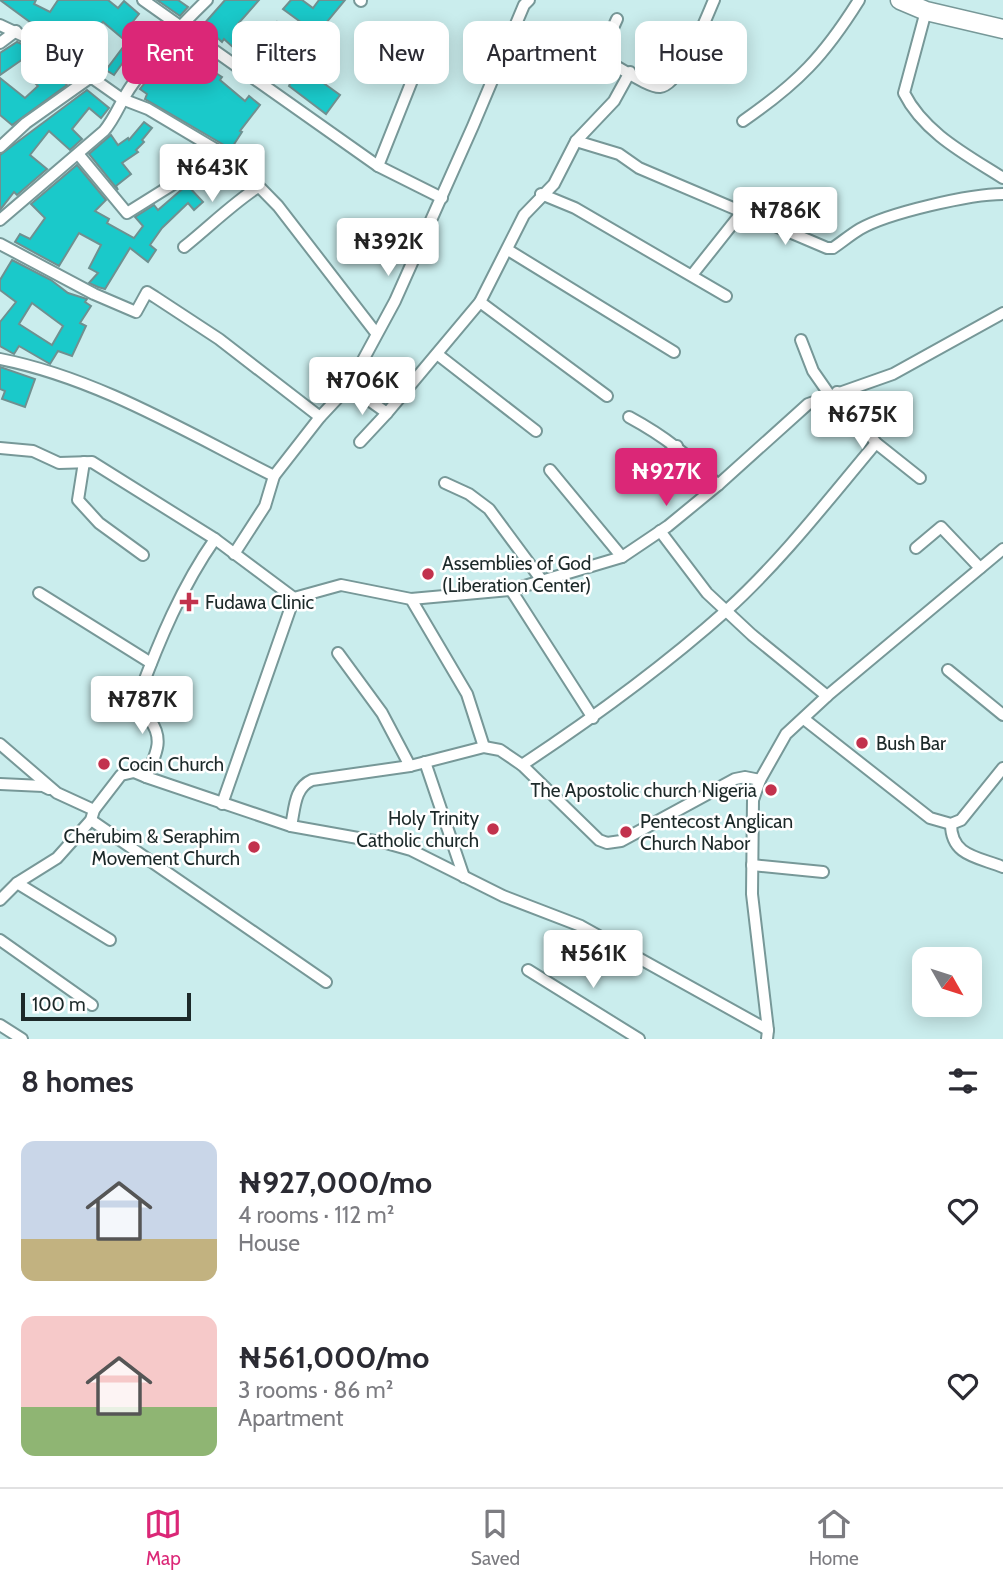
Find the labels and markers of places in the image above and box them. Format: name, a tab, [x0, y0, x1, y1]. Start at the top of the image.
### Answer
pin: ₦643K	[163, 144, 261, 204]
pin: ₦786K	[736, 188, 834, 247]
pin: ₦392K	[339, 218, 437, 278]
pin: ₦706K	[313, 358, 411, 417]
pin: ₦675K	[813, 392, 911, 451]
pin: ₦927K	[617, 448, 715, 508]
place label: Assemblies of God (Liberation Center)	[442, 552, 591, 597]
marker: Assemblies of God (Liberation Center)	[420, 566, 436, 582]
place label: Fudawa Clinic	[205, 591, 315, 614]
marker: Fudawa Clinic	[179, 592, 199, 612]
pin: ₦787K	[93, 676, 191, 736]
place label: Bush Bar	[876, 732, 946, 755]
marker: Bush Bar	[854, 735, 870, 751]
place label: Cocin Church	[118, 753, 224, 776]
marker: Cocin Church	[96, 756, 112, 772]
place label: The Apostolic church Nigeria	[530, 779, 757, 802]
marker: The Apostolic church Nigeria	[763, 782, 779, 798]
place label: Holy Trinity Catholic church	[356, 807, 479, 852]
place label: Pentecost Anglican Church Nabor	[640, 810, 793, 855]
marker: Holy Trinity Catholic church	[485, 821, 501, 837]
marker: Pentecost Anglican Church Nabor	[618, 824, 634, 840]
place label: Cherubim & Seraphim Movement Church	[64, 825, 240, 870]
marker: Cherubim & Seraphim Movement Church	[246, 839, 262, 855]
pin: ₦561K	[544, 930, 642, 990]

